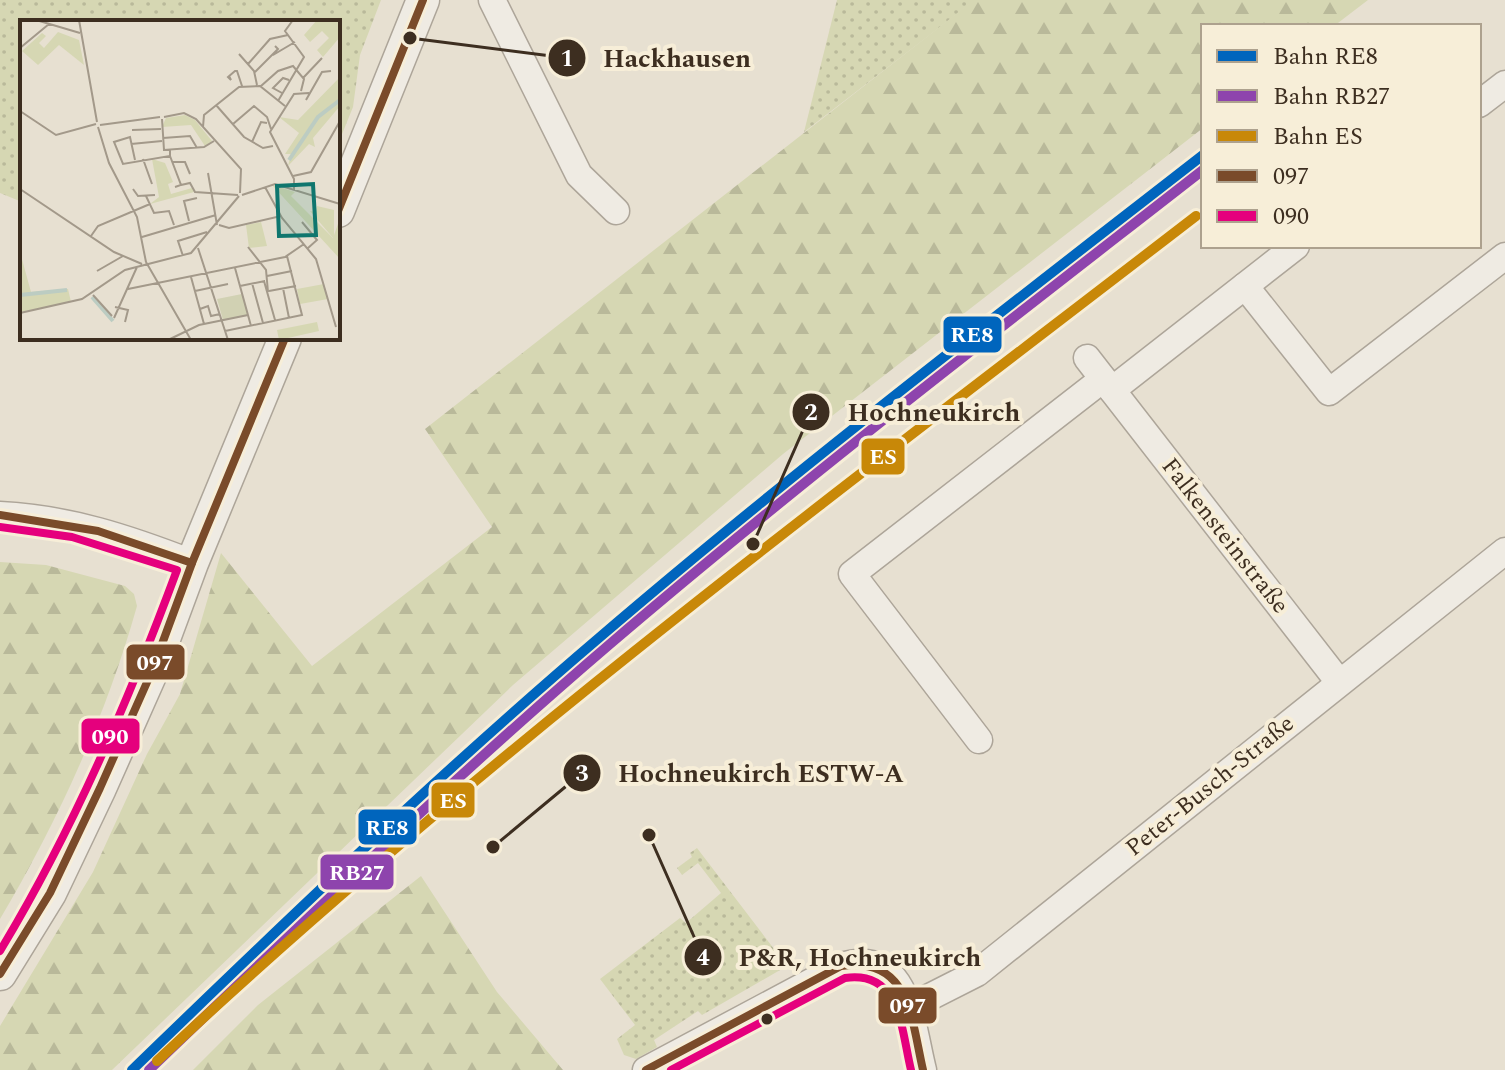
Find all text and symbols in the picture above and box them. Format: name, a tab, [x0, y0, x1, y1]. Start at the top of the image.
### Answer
inset map	[20, 20, 340, 340]
legend	[1201, 24, 1481, 248]
callout: Hackhausen	[547, 33, 767, 83]
text: Hackhausen	[603, 39, 751, 79]
text: Bahn RE8	[1273, 39, 1378, 75]
text: 1	[560, 41, 574, 77]
text: Bahn RB27	[1273, 79, 1390, 115]
text: Bahn ES	[1273, 119, 1363, 155]
text: 097	[1273, 159, 1309, 195]
text: 090	[1273, 199, 1309, 235]
line badge: RE8	[942, 315, 1003, 354]
text: RE8	[950, 319, 994, 352]
callout: Hochneukirch	[791, 387, 1036, 437]
text: Hochneukirch	[848, 393, 1020, 433]
text: 2	[804, 395, 818, 431]
line badge: ES	[860, 437, 906, 476]
text: ES	[869, 441, 897, 474]
street label: Falkensteinstraße	[1152, 450, 1298, 622]
line badge: 097	[125, 643, 186, 681]
text: 097	[136, 647, 174, 680]
street label: Peter-Busch-Straße	[1118, 706, 1302, 866]
line badge: 090	[80, 717, 141, 755]
text: 090	[91, 721, 129, 754]
callout: Hochneukirch ESTW-A	[562, 748, 920, 798]
text: Hochneukirch ESTW-A	[618, 754, 904, 794]
text: 3	[575, 756, 589, 792]
line badge: ES	[430, 781, 476, 819]
text: ES	[439, 785, 467, 818]
line badge: RE8	[357, 808, 418, 846]
text: RE8	[365, 812, 409, 845]
line badge: RB27	[319, 853, 395, 891]
text: RB27	[329, 857, 385, 890]
callout: P&R, Hochneukirch	[683, 932, 998, 982]
text: P&R, Hochneukirch	[739, 938, 981, 978]
text: 4	[696, 940, 710, 976]
line badge: 097	[877, 986, 938, 1025]
text: 097	[889, 990, 927, 1023]
unlabelled marker	[759, 1011, 775, 1027]

